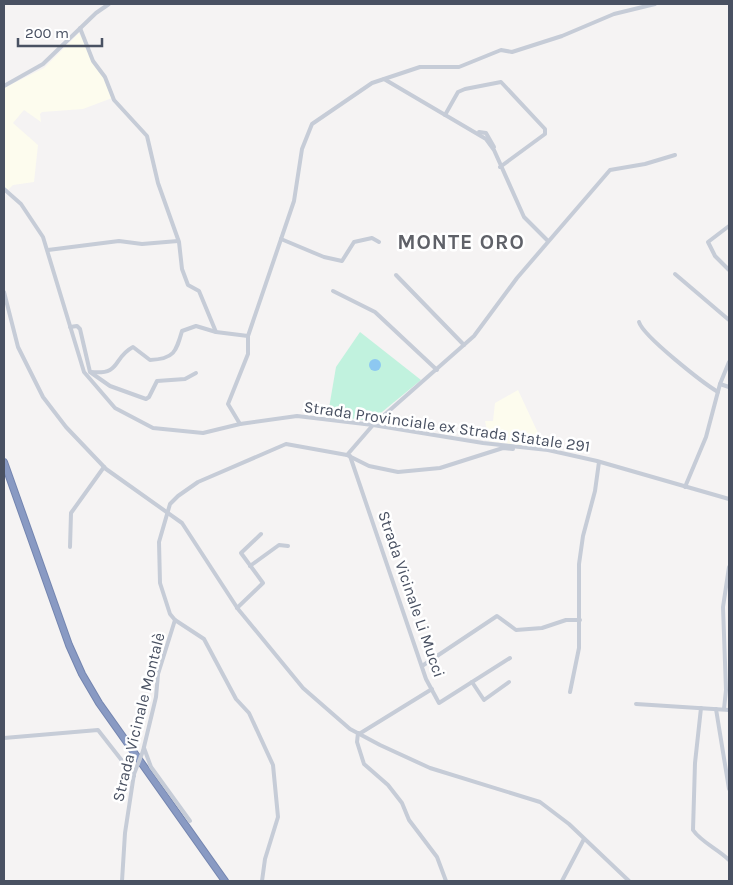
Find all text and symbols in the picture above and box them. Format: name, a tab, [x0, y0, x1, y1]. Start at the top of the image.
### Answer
scale bar	[18, 15, 101, 47]
text: 200 m	[25, 24, 69, 42]
district label: MONTE ORO	[397, 230, 525, 254]
street label: Strada Provinciale ex Strada Statale 291	[303, 397, 591, 456]
street label: Strada Vicinale Li Mucci	[374, 508, 449, 680]
street label: Strada Vicinale Montalè	[108, 631, 169, 804]

